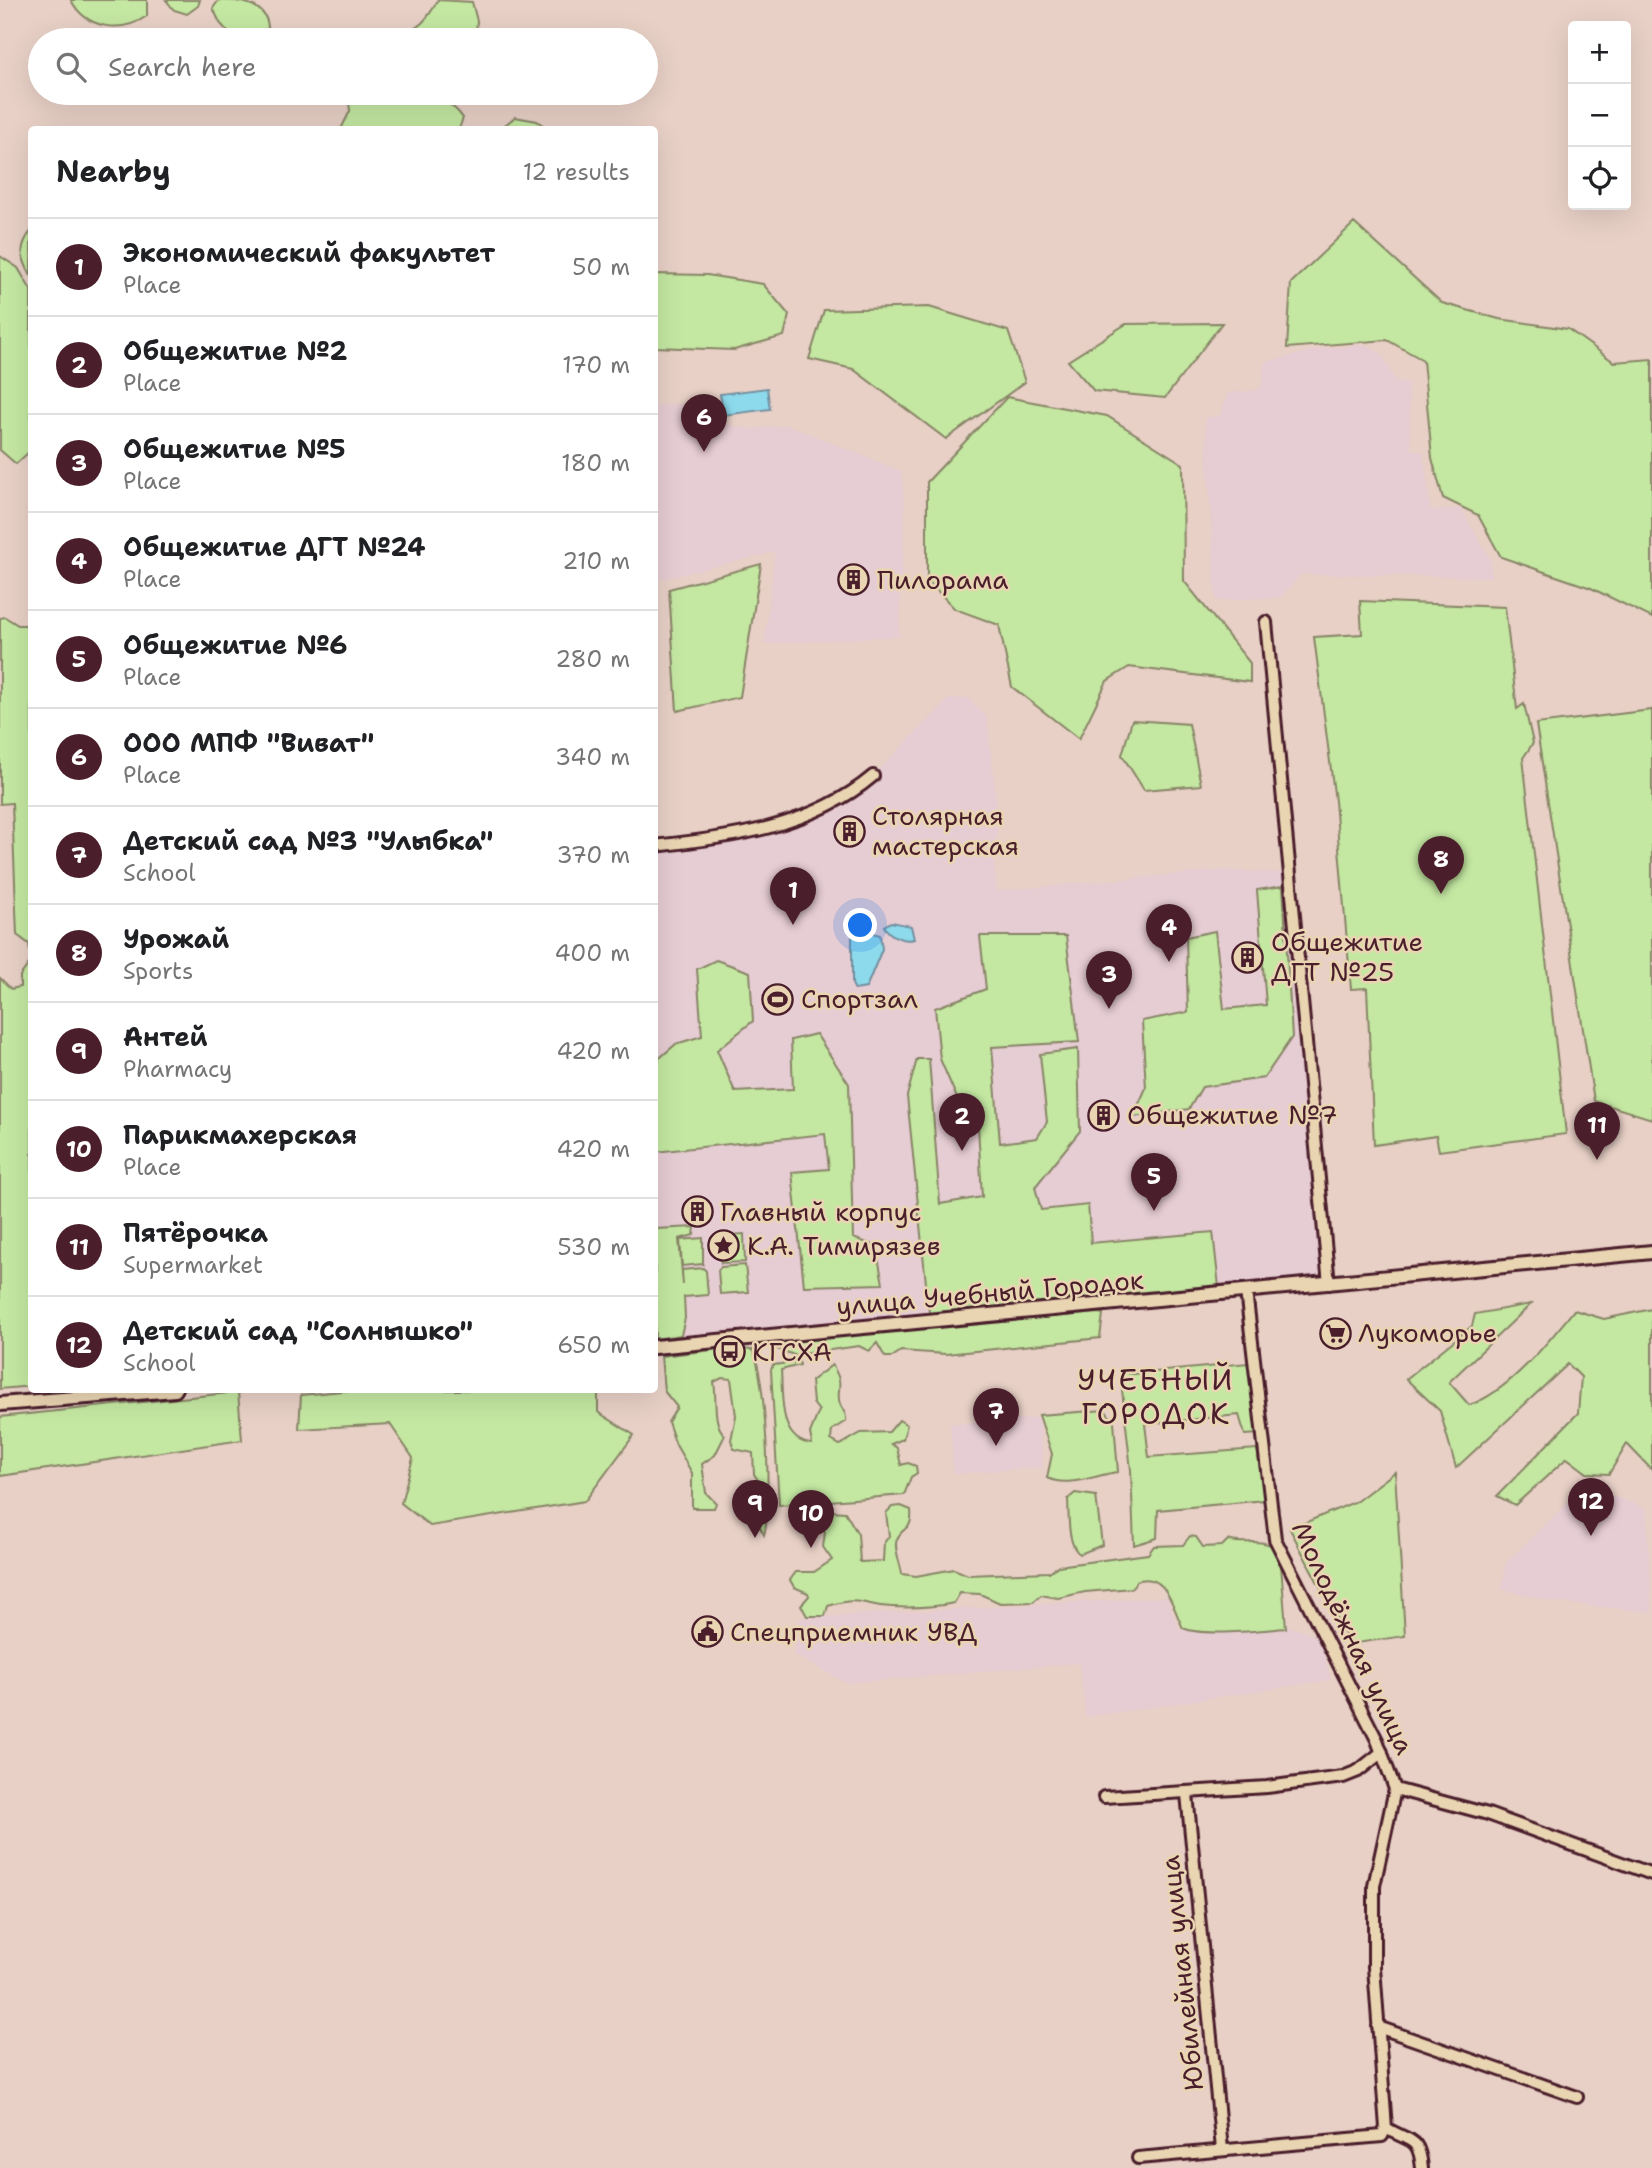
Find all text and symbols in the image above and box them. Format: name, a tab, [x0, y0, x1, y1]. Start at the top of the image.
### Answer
map controls	[1568, 21, 1631, 210]
button: +	[1568, 21, 1631, 84]
search box	[28, 28, 658, 105]
icon: search	[52, 48, 90, 86]
text: Search here	[108, 49, 257, 84]
button: −	[1568, 84, 1631, 147]
button: locate	[1568, 147, 1631, 210]
text: Nearby	[56, 151, 171, 192]
text: 12 results	[523, 157, 630, 187]
text: Экономический факультет	[123, 235, 495, 270]
text: 1	[74, 252, 84, 282]
text: 50 m	[572, 252, 630, 282]
text: Place	[123, 270, 182, 300]
text: Общежитие №2	[123, 333, 348, 368]
text: 2	[71, 350, 87, 380]
text: 170 m	[562, 350, 630, 380]
text: Place	[123, 368, 182, 398]
pin: 6	[681, 394, 727, 452]
text: Общежитие №5	[123, 431, 346, 466]
text: 3	[71, 448, 87, 478]
text: 180 m	[561, 448, 630, 478]
text: Place	[123, 466, 182, 496]
text: Общежитие ДГТ №24	[123, 529, 426, 564]
text: 4	[71, 546, 87, 576]
text: 210 m	[562, 546, 630, 576]
place label: Пилорама	[877, 562, 1008, 597]
building icon: Пилорама	[837, 563, 871, 597]
text: Place	[123, 564, 182, 594]
text: Общежитие №6	[123, 627, 348, 662]
text: 5	[72, 644, 86, 674]
text: 280 m	[555, 644, 630, 674]
text: Place	[123, 662, 182, 692]
text: ООО МПФ "Виват"	[123, 725, 374, 760]
text: 6	[71, 742, 87, 772]
text: 340 m	[555, 742, 630, 772]
text: Place	[123, 760, 182, 790]
place label: Столярная мастерская	[872, 798, 1019, 863]
building icon: Столярная мастерская	[832, 814, 866, 848]
text: Детский сад №3 "Улыбка"	[123, 823, 493, 858]
pin: 8	[1418, 836, 1464, 894]
text: 7	[71, 840, 87, 870]
text: 370 m	[557, 840, 630, 870]
text: School	[123, 858, 195, 888]
pin: 1	[770, 867, 816, 925]
pin: 4	[1146, 904, 1192, 962]
your location	[843, 908, 877, 942]
text: Урожай	[123, 921, 229, 956]
place label: Общежитие ДГТ №25	[1271, 924, 1423, 989]
text: 8	[71, 938, 87, 968]
text: 400 m	[554, 938, 630, 968]
building icon: Общежитие ДГТ №25	[1231, 940, 1265, 974]
pin: 3	[1086, 951, 1132, 1009]
text: Sports	[123, 956, 194, 986]
place label: Спортзал	[801, 981, 918, 1016]
sports icon: Спортзал	[761, 982, 795, 1016]
text: Антей	[123, 1019, 208, 1054]
text: 9	[71, 1036, 87, 1066]
text: 420 m	[556, 1036, 630, 1066]
text: Pharmacy	[123, 1054, 232, 1084]
pin: 2	[939, 1093, 985, 1151]
place label: Общежитие №7	[1127, 1097, 1338, 1132]
building icon: Общежитие №7	[1087, 1098, 1121, 1132]
pin: 11	[1574, 1102, 1620, 1160]
text: Парикмахерская	[123, 1117, 357, 1152]
text: 10	[66, 1134, 92, 1164]
text: 420 m	[556, 1134, 630, 1164]
text: Place	[123, 1152, 182, 1182]
pin: 5	[1131, 1153, 1177, 1211]
place label: Главный корпус	[720, 1194, 922, 1229]
building icon: Главный корпус	[680, 1195, 714, 1229]
text: Пятёрочка	[123, 1215, 268, 1250]
place label: К.А. Тимирязев	[747, 1228, 940, 1263]
place icon: К.А. Тимирязев	[707, 1229, 741, 1263]
text: 11	[69, 1232, 89, 1262]
text: 530 m	[558, 1232, 630, 1262]
text: Supermarket	[123, 1250, 263, 1280]
street label: улица Учебный Городок	[835, 1262, 1145, 1323]
text: Детский сад "Солнышко"	[123, 1313, 473, 1348]
place label: Лукоморье	[1358, 1315, 1497, 1350]
supermarket icon: Лукоморье	[1318, 1316, 1352, 1350]
text: 12	[66, 1330, 92, 1360]
text: 650 m	[557, 1330, 630, 1360]
place label: КГСХА	[752, 1334, 832, 1369]
bus stop icon: КГСХА	[712, 1335, 746, 1369]
text: School	[123, 1348, 195, 1378]
district label: УЧЕБНЫЙ ГОРОДОК	[1077, 1359, 1235, 1434]
pin: 7	[973, 1388, 1019, 1446]
pin: 12	[1568, 1478, 1614, 1536]
pin: 9	[732, 1480, 778, 1538]
pin: 10	[788, 1490, 834, 1548]
street label: Молодёжная улица	[1284, 1516, 1423, 1760]
place label: Спецприемник УВД	[730, 1614, 977, 1649]
public building icon: Спецприемник УВД	[690, 1615, 724, 1649]
street label: Юбилейная улица	[1152, 1854, 1211, 2092]

